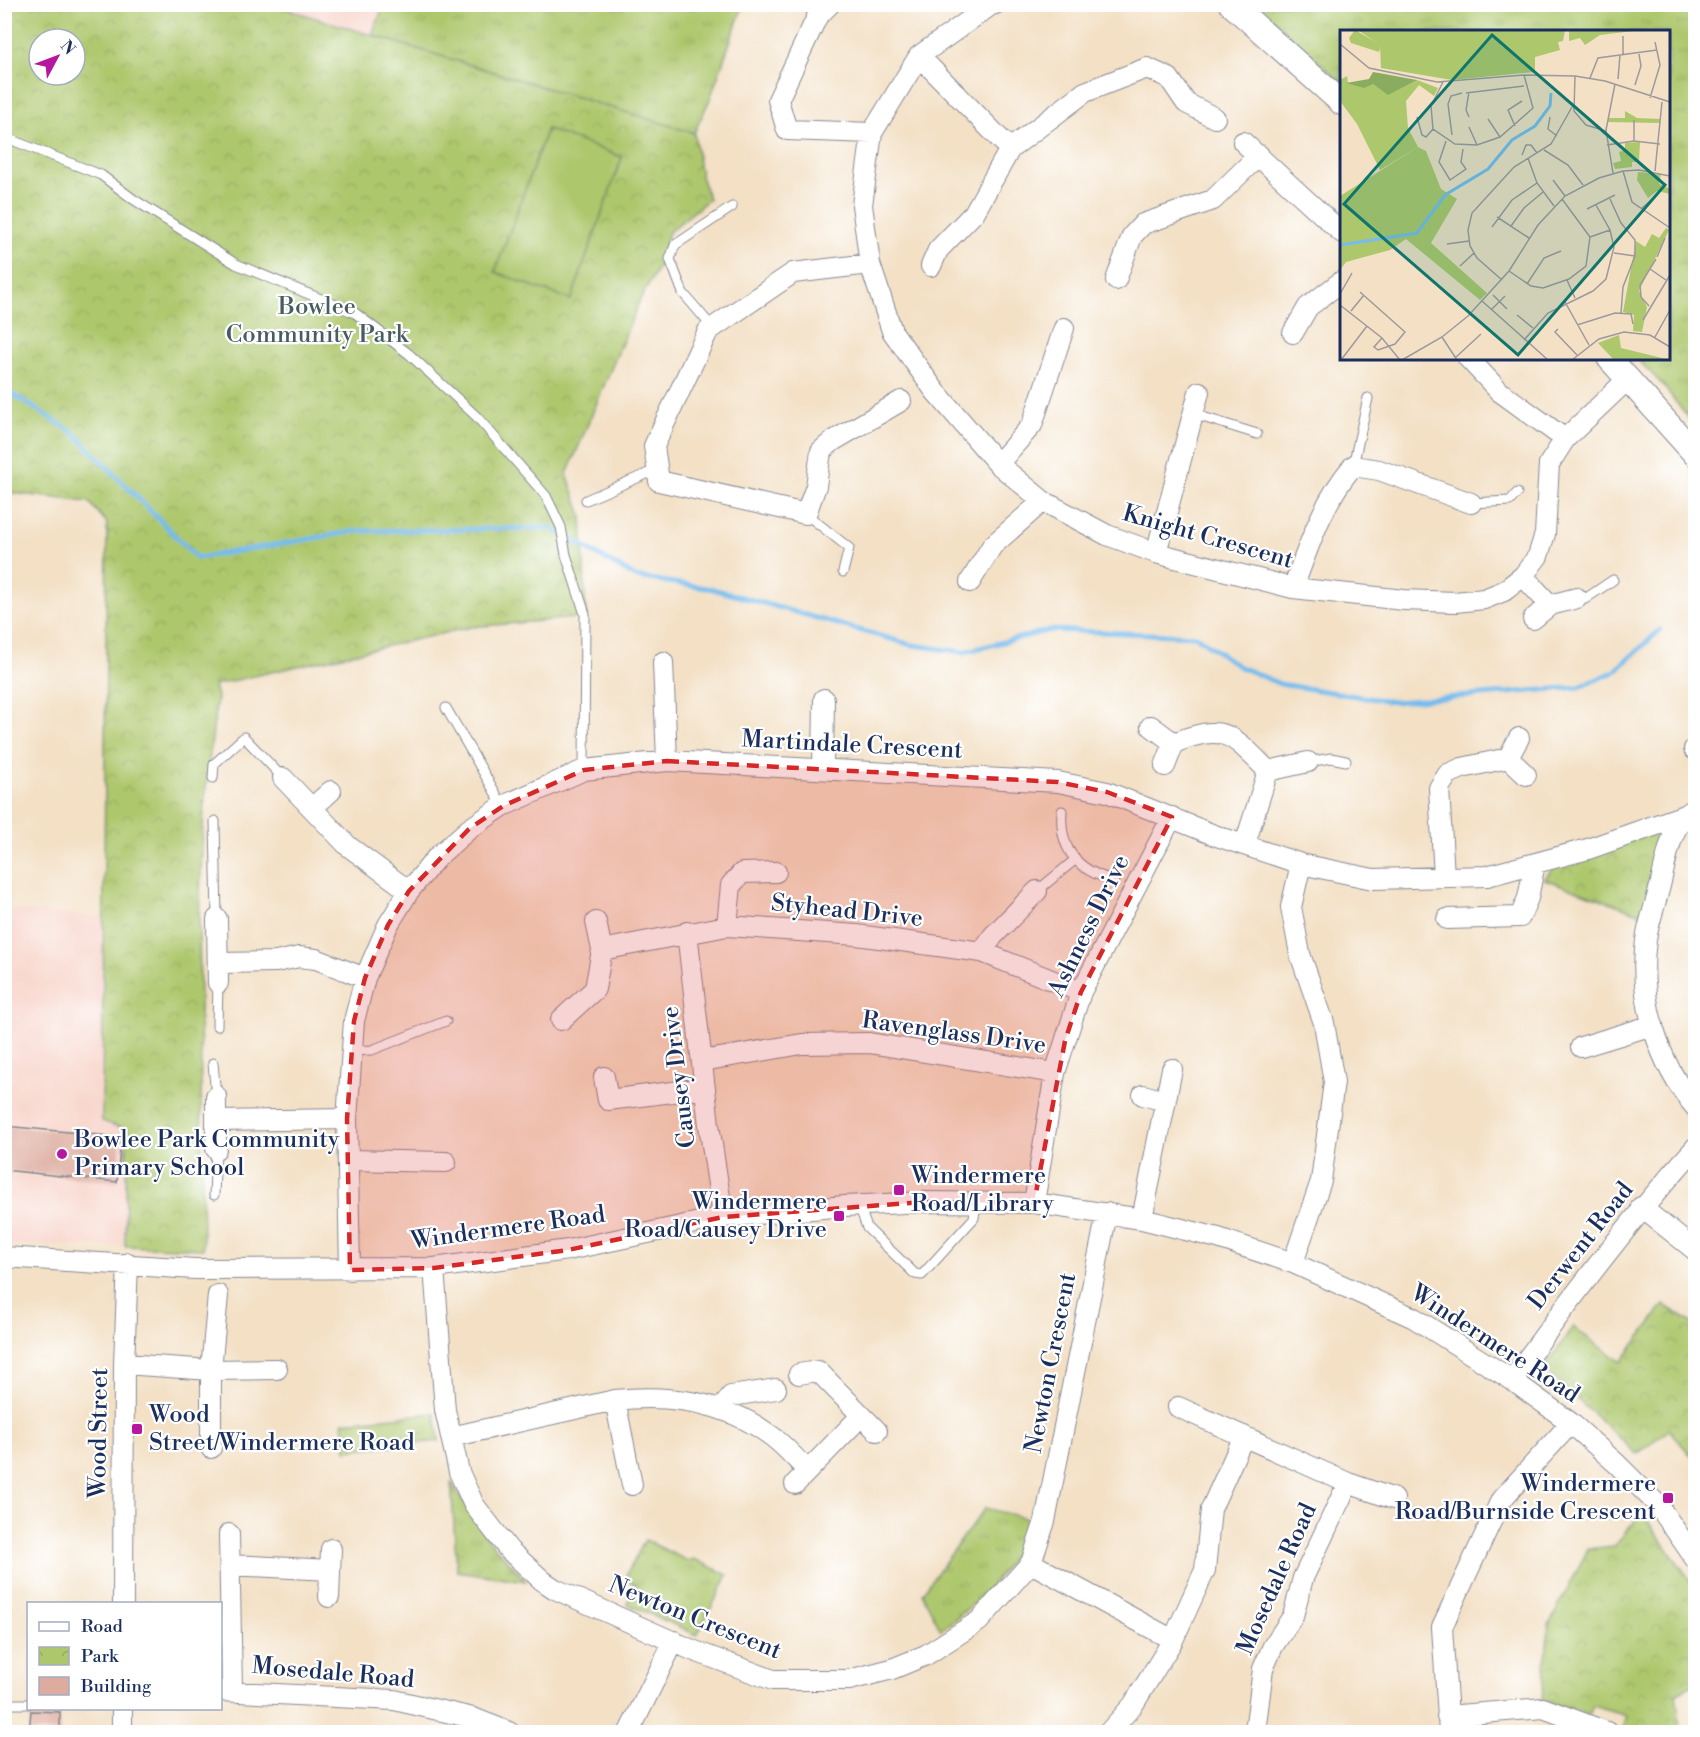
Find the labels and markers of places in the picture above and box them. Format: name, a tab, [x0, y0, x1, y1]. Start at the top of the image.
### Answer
place label: Bowlee Park Community Primary School	[73, 1125, 340, 1183]
marker: Bowlee Park Community Primary School	[55, 1147, 69, 1161]
place label: Windermere Road/Library	[910, 1161, 1054, 1219]
marker: Windermere Road/Library	[892, 1183, 906, 1197]
place label: Windermere Road/Causey Drive	[624, 1187, 827, 1245]
marker: Windermere Road/Causey Drive	[832, 1209, 846, 1223]
place label: Wood Street/Windermere Road	[148, 1400, 415, 1458]
marker: Wood Street/Windermere Road	[130, 1422, 144, 1436]
place label: Windermere Road/Burnside Crescent	[1395, 1469, 1656, 1527]
marker: Windermere Road/Burnside Crescent	[1661, 1491, 1675, 1505]

